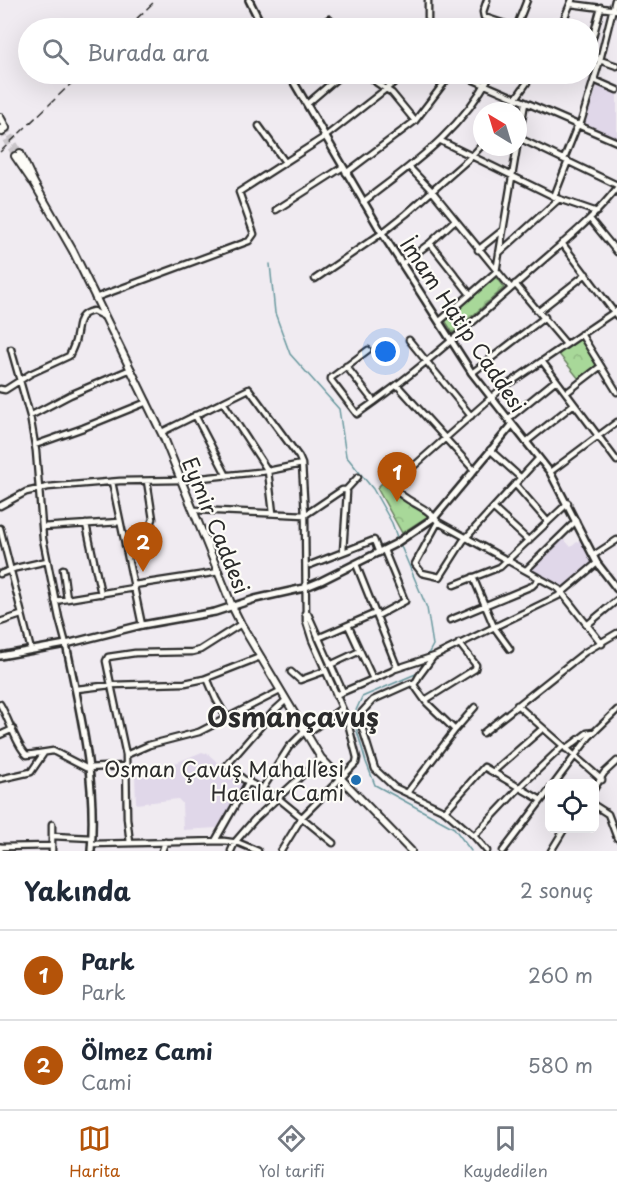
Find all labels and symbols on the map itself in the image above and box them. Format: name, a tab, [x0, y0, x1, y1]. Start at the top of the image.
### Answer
north arrow	[473, 102, 527, 156]
street label: İmam Hatip Caddesi	[393, 230, 535, 418]
your location	[371, 337, 400, 366]
street label: Eymir Caddesi	[175, 452, 259, 598]
pin: 1	[378, 452, 416, 502]
pin: 2	[124, 522, 162, 572]
district label: Osmançavuş	[207, 695, 379, 736]
place label: Osman Çavuş Mahallesi Hacılar Cami	[104, 752, 344, 808]
marker: Osman Çavuş Mahallesi Hacılar Cami	[349, 773, 363, 787]

